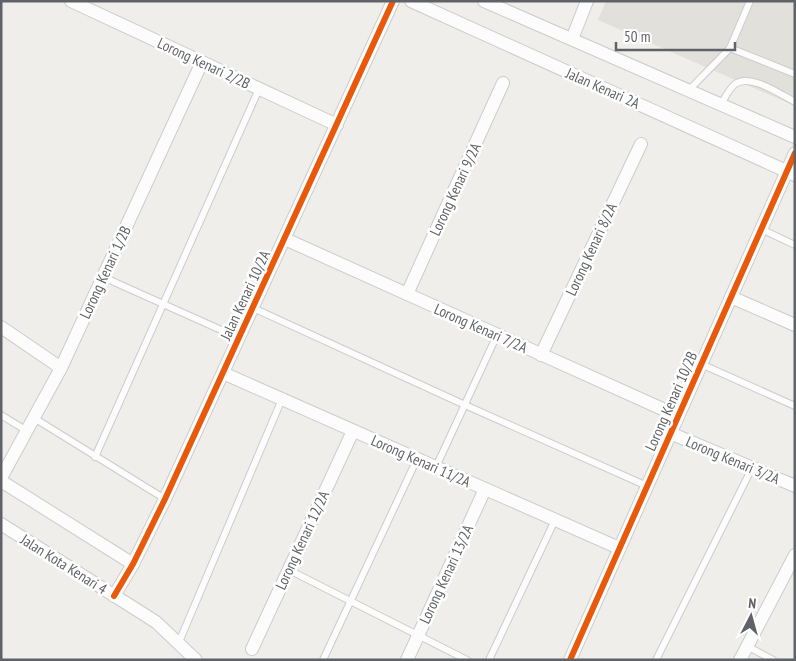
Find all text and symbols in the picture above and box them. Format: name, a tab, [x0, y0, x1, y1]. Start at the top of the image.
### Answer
scale bar	[616, 20, 735, 52]
text: 50 m	[624, 27, 650, 46]
street label: Lorong Kenari 2/2B	[155, 33, 253, 93]
street label: Jalan Kenari 2A	[562, 63, 644, 113]
street label: Lorong Kenari 9/2A	[425, 139, 485, 238]
street label: Lorong Kenari 8/2A	[561, 199, 621, 298]
street label: Lorong Kenari 1/2B	[75, 223, 135, 321]
street label: Jalan Kenari 10/2A	[216, 246, 274, 344]
street label: Lorong Kenari 7/2A	[431, 299, 531, 357]
street label: Lorong Kenari 10/2B	[641, 348, 701, 454]
street label: Lorong Kenari 11/2A	[368, 431, 474, 492]
street label: Lorong Kenari 3/2A	[683, 432, 784, 489]
street label: Lorong Kenari 12/2A	[271, 487, 334, 592]
street label: Lorong Kenari 13/2A	[415, 521, 478, 626]
street label: Jalan Kota Kenari 4	[16, 529, 111, 598]
north arrow	[726, 591, 776, 641]
text: N	[748, 594, 757, 612]

